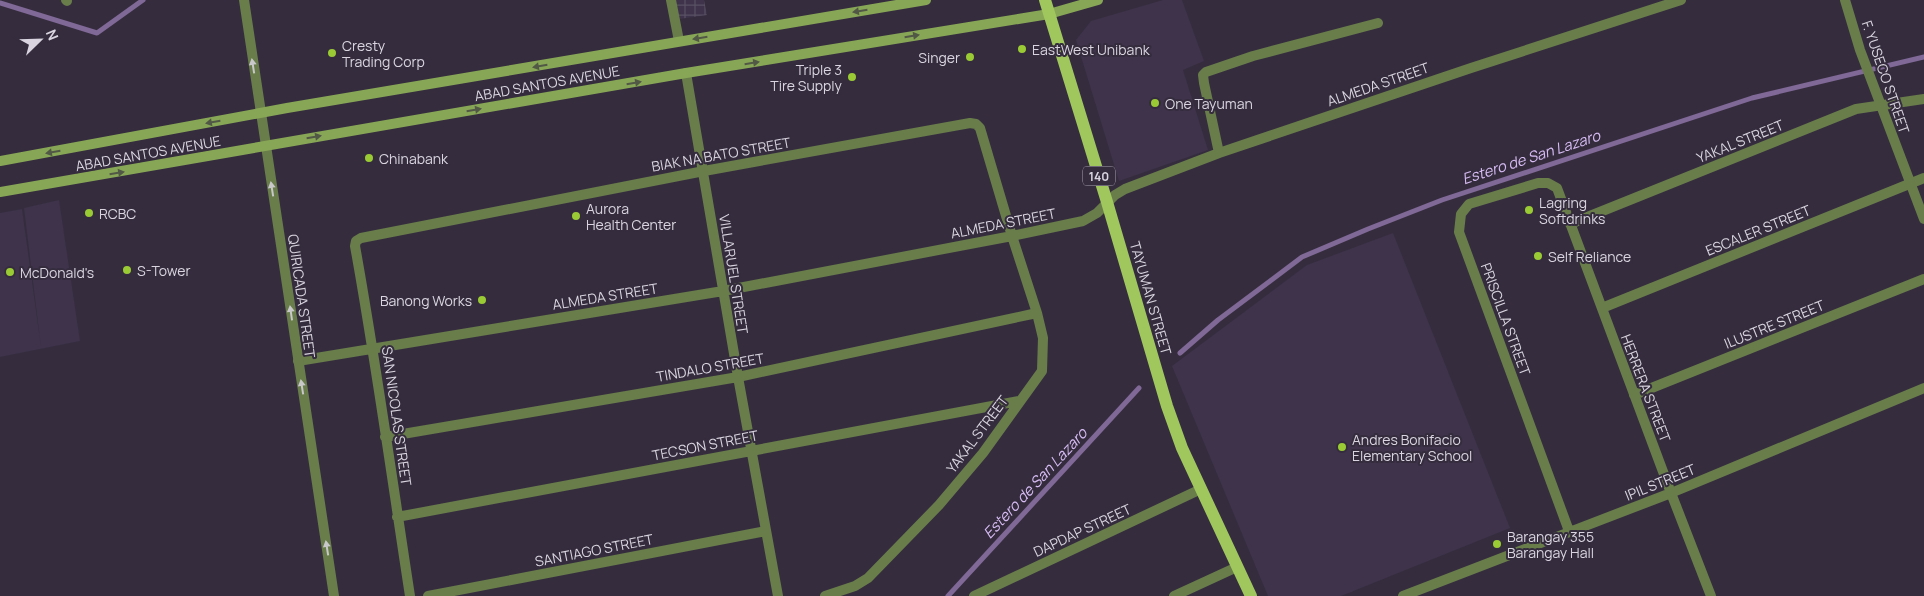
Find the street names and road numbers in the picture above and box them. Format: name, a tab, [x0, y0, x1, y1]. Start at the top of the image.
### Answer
street label: F. YUSECO STREET	[1858, 18, 1914, 137]
street label: ALMEDA STREET	[1324, 57, 1432, 110]
street label: ABAD SANTOS AVENUE	[473, 61, 621, 105]
street label: YAKAL STREET	[1694, 115, 1787, 167]
street label: ABAD SANTOS AVENUE	[74, 131, 222, 175]
street label: BIAK NA BATO STREET	[650, 132, 793, 176]
road number: 140	[1083, 167, 1115, 186]
street label: ESCALER STREET	[1703, 200, 1814, 260]
street label: ALMEDA STREET	[949, 203, 1058, 243]
street label: VILLARUEL STREET	[715, 213, 753, 336]
street label: QUIRICADA STREET	[284, 233, 320, 360]
street label: TAYUMAN STREET	[1126, 239, 1176, 357]
street label: PRISCILLA STREET	[1477, 260, 1535, 379]
street label: ALMEDA STREET	[551, 278, 660, 314]
street label: ILUSTRE STREET	[1721, 295, 1828, 353]
street label: HERRERA STREET	[1617, 331, 1675, 445]
street label: SAN NICOLAS STREET	[378, 345, 416, 487]
street label: TINDALO STREET	[655, 348, 766, 386]
street label: YAKAL STREET	[942, 391, 1013, 477]
street label: TECSON STREET	[650, 425, 760, 465]
street label: IPIL STREET	[1622, 459, 1699, 505]
street label: DAPDAP STREET	[1030, 499, 1135, 561]
street label: SANTIAGO STREET	[533, 529, 655, 571]

